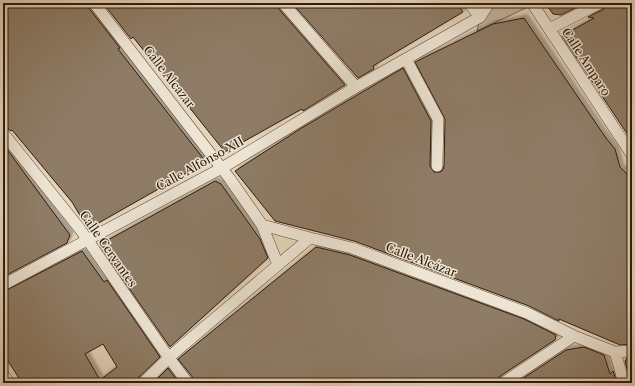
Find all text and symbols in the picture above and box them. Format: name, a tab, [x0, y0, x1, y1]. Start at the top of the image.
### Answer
street label: Calle Amparo	[559, 25, 614, 99]
street label: Calle Alcazar	[140, 43, 198, 111]
street label: Calle Alfonso XII	[153, 133, 246, 194]
street label: Calle Cervantes	[76, 208, 140, 290]
street label: Calle Alcázar	[384, 239, 459, 280]

